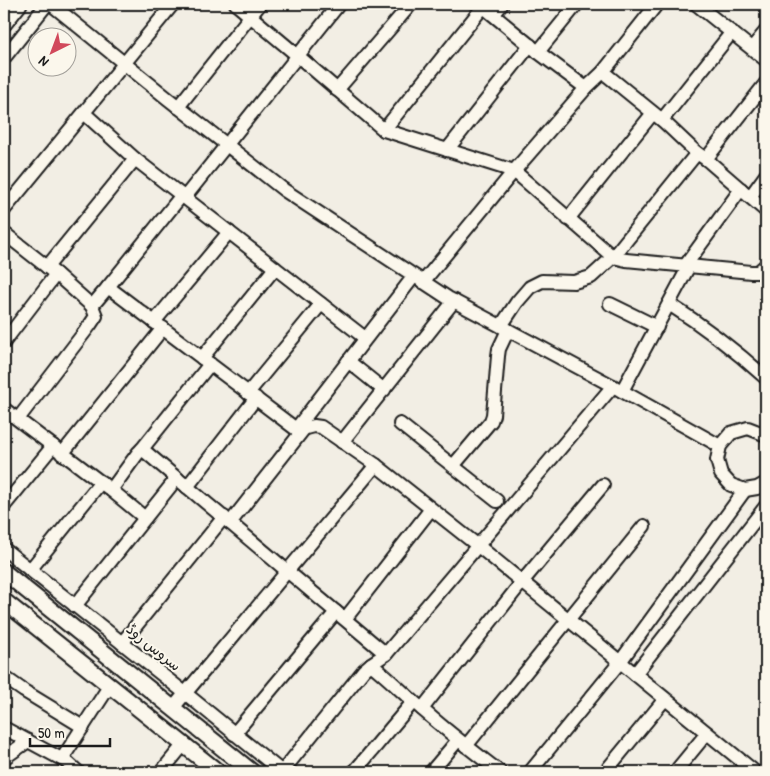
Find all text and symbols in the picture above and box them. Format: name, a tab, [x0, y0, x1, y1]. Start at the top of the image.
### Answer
north arrow	[28, 28, 78, 78]
text: N	[33, 52, 52, 72]
street label: سروس روڈ	[122, 618, 186, 676]
scale bar	[30, 716, 110, 748]
text: 50 m	[38, 722, 65, 743]

